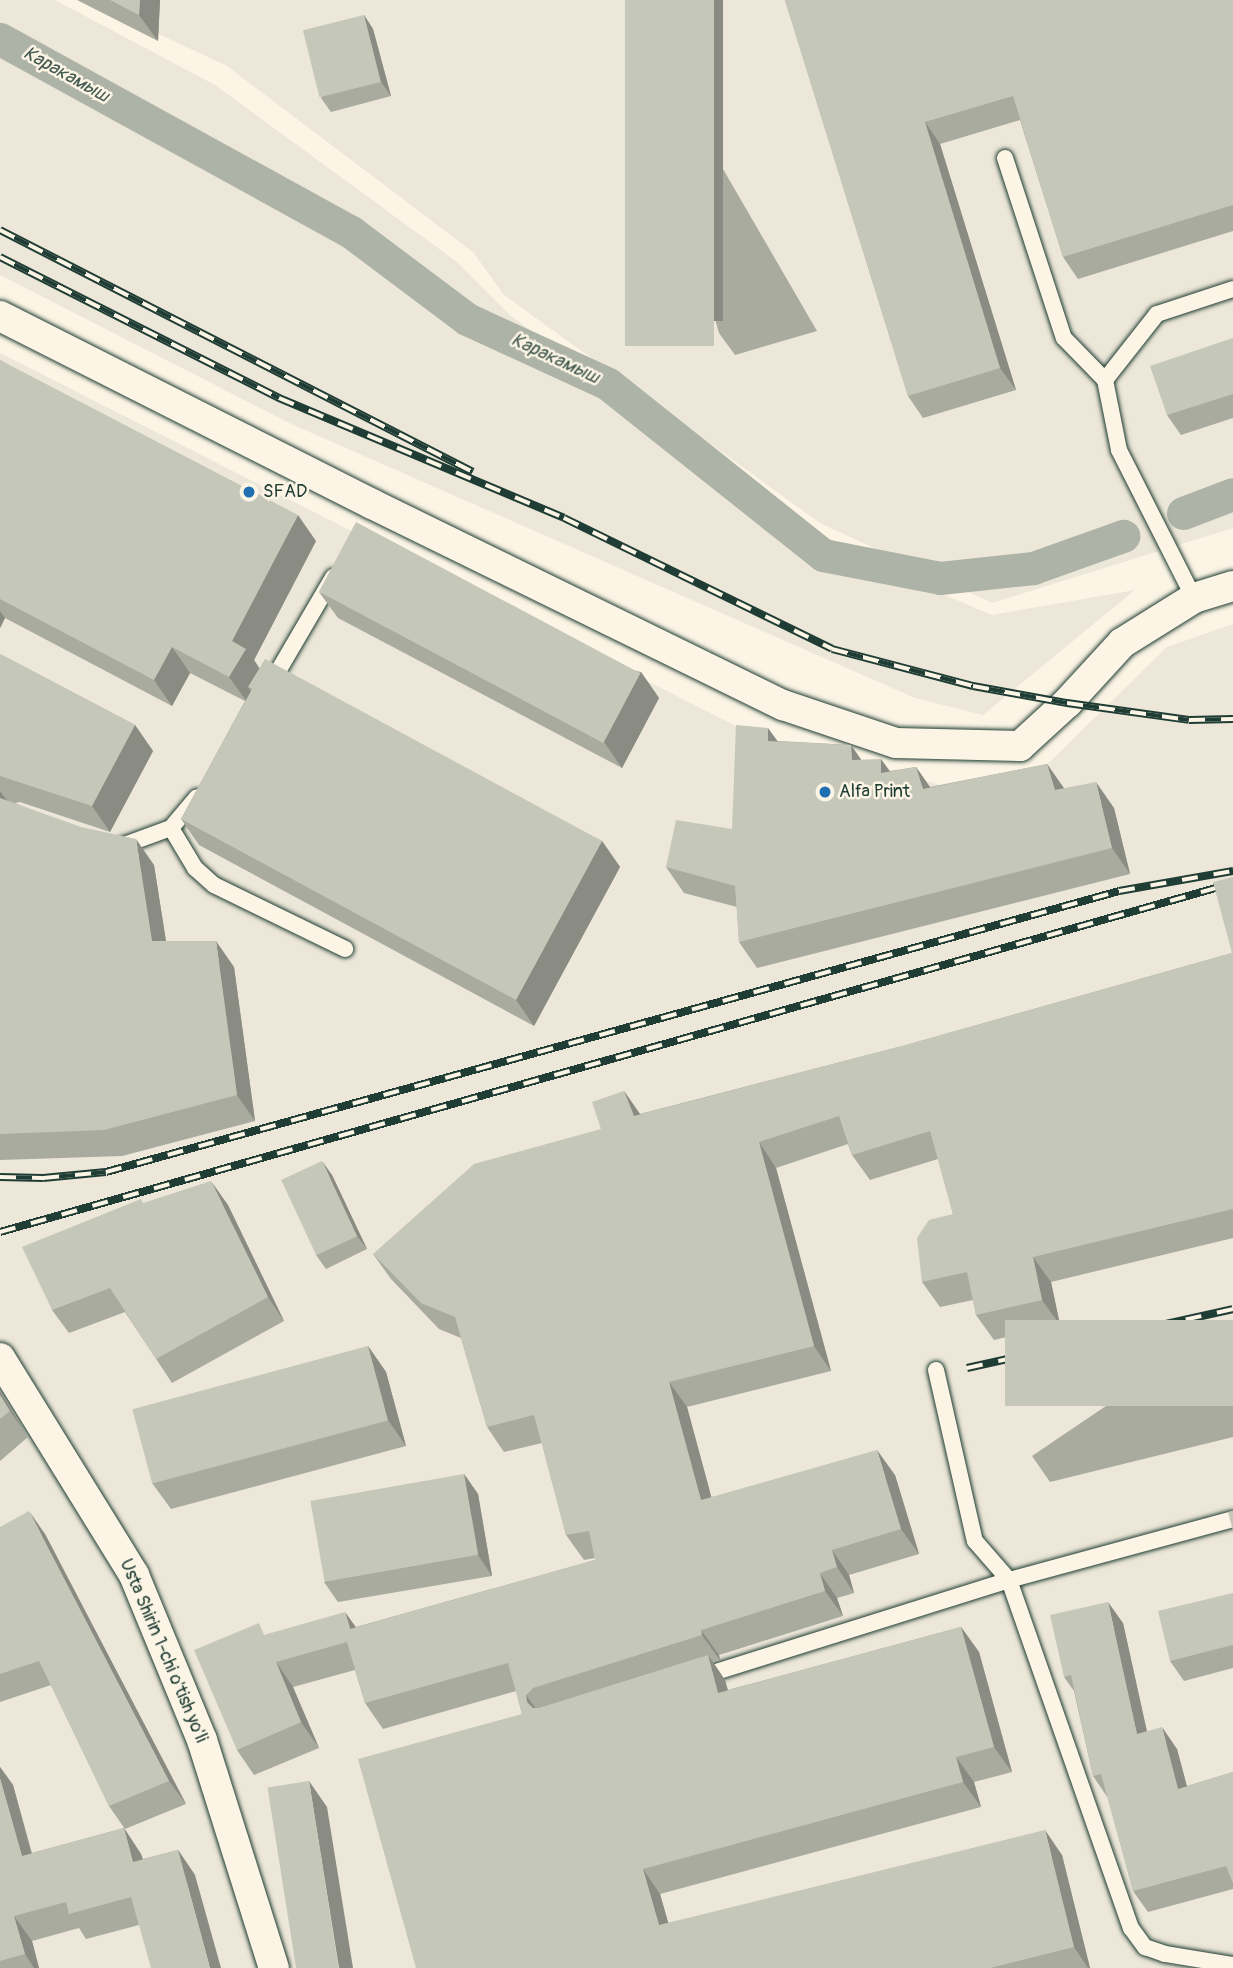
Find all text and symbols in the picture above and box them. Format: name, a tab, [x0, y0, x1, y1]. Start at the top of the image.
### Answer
water label: Каракамыш	[19, 42, 113, 108]
water label: Каракамыш	[507, 329, 603, 389]
place label: SFAD	[263, 481, 307, 503]
marker: SFAD	[241, 484, 257, 500]
place label: Alfa Print	[839, 781, 910, 803]
marker: Alfa Print	[817, 784, 833, 800]
street label: Usta Shirin 1-chi o'tish yo'li	[114, 1556, 212, 1746]

